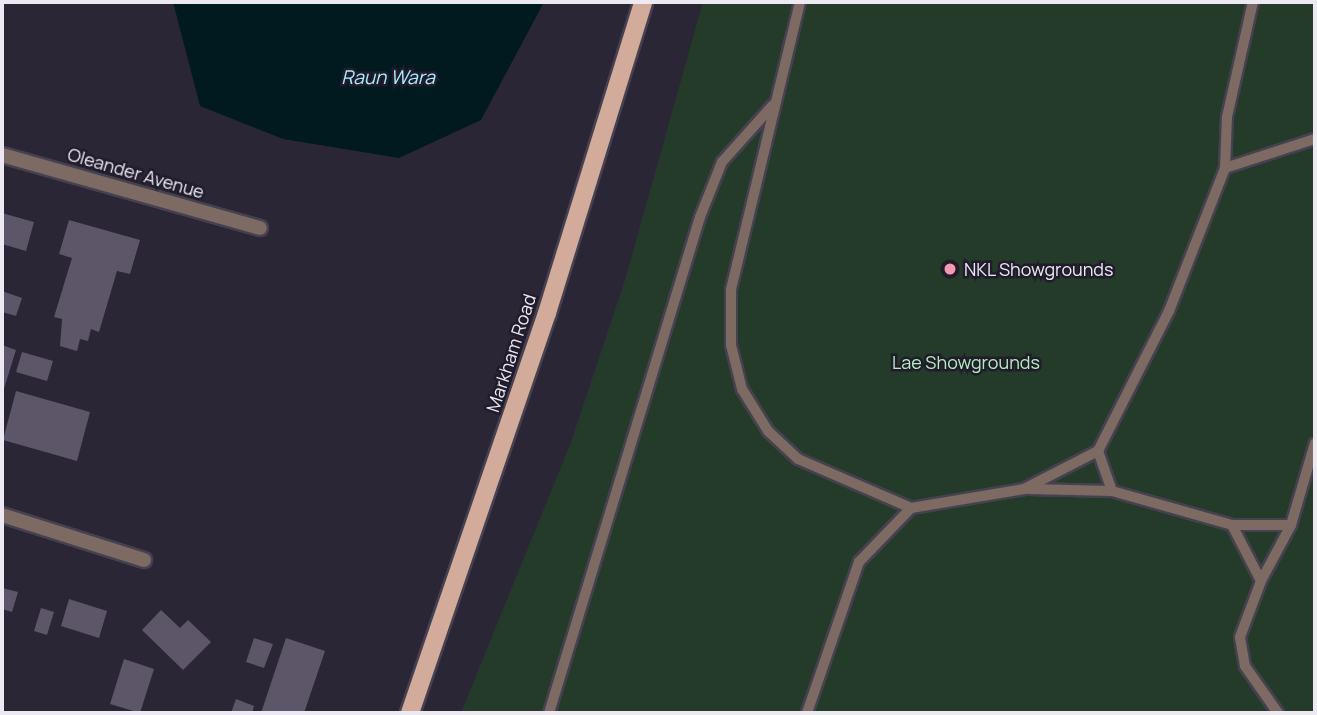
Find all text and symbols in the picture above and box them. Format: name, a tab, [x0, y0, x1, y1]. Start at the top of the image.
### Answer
water label: Raun Wara	[341, 67, 435, 89]
street label: Oleander Avenue	[65, 143, 207, 203]
place label: NKL Showgrounds	[964, 258, 1114, 280]
marker: NKL Showgrounds	[942, 261, 958, 277]
street label: Markham Road	[482, 291, 540, 415]
park label: Lae Showgrounds	[892, 351, 1040, 373]

